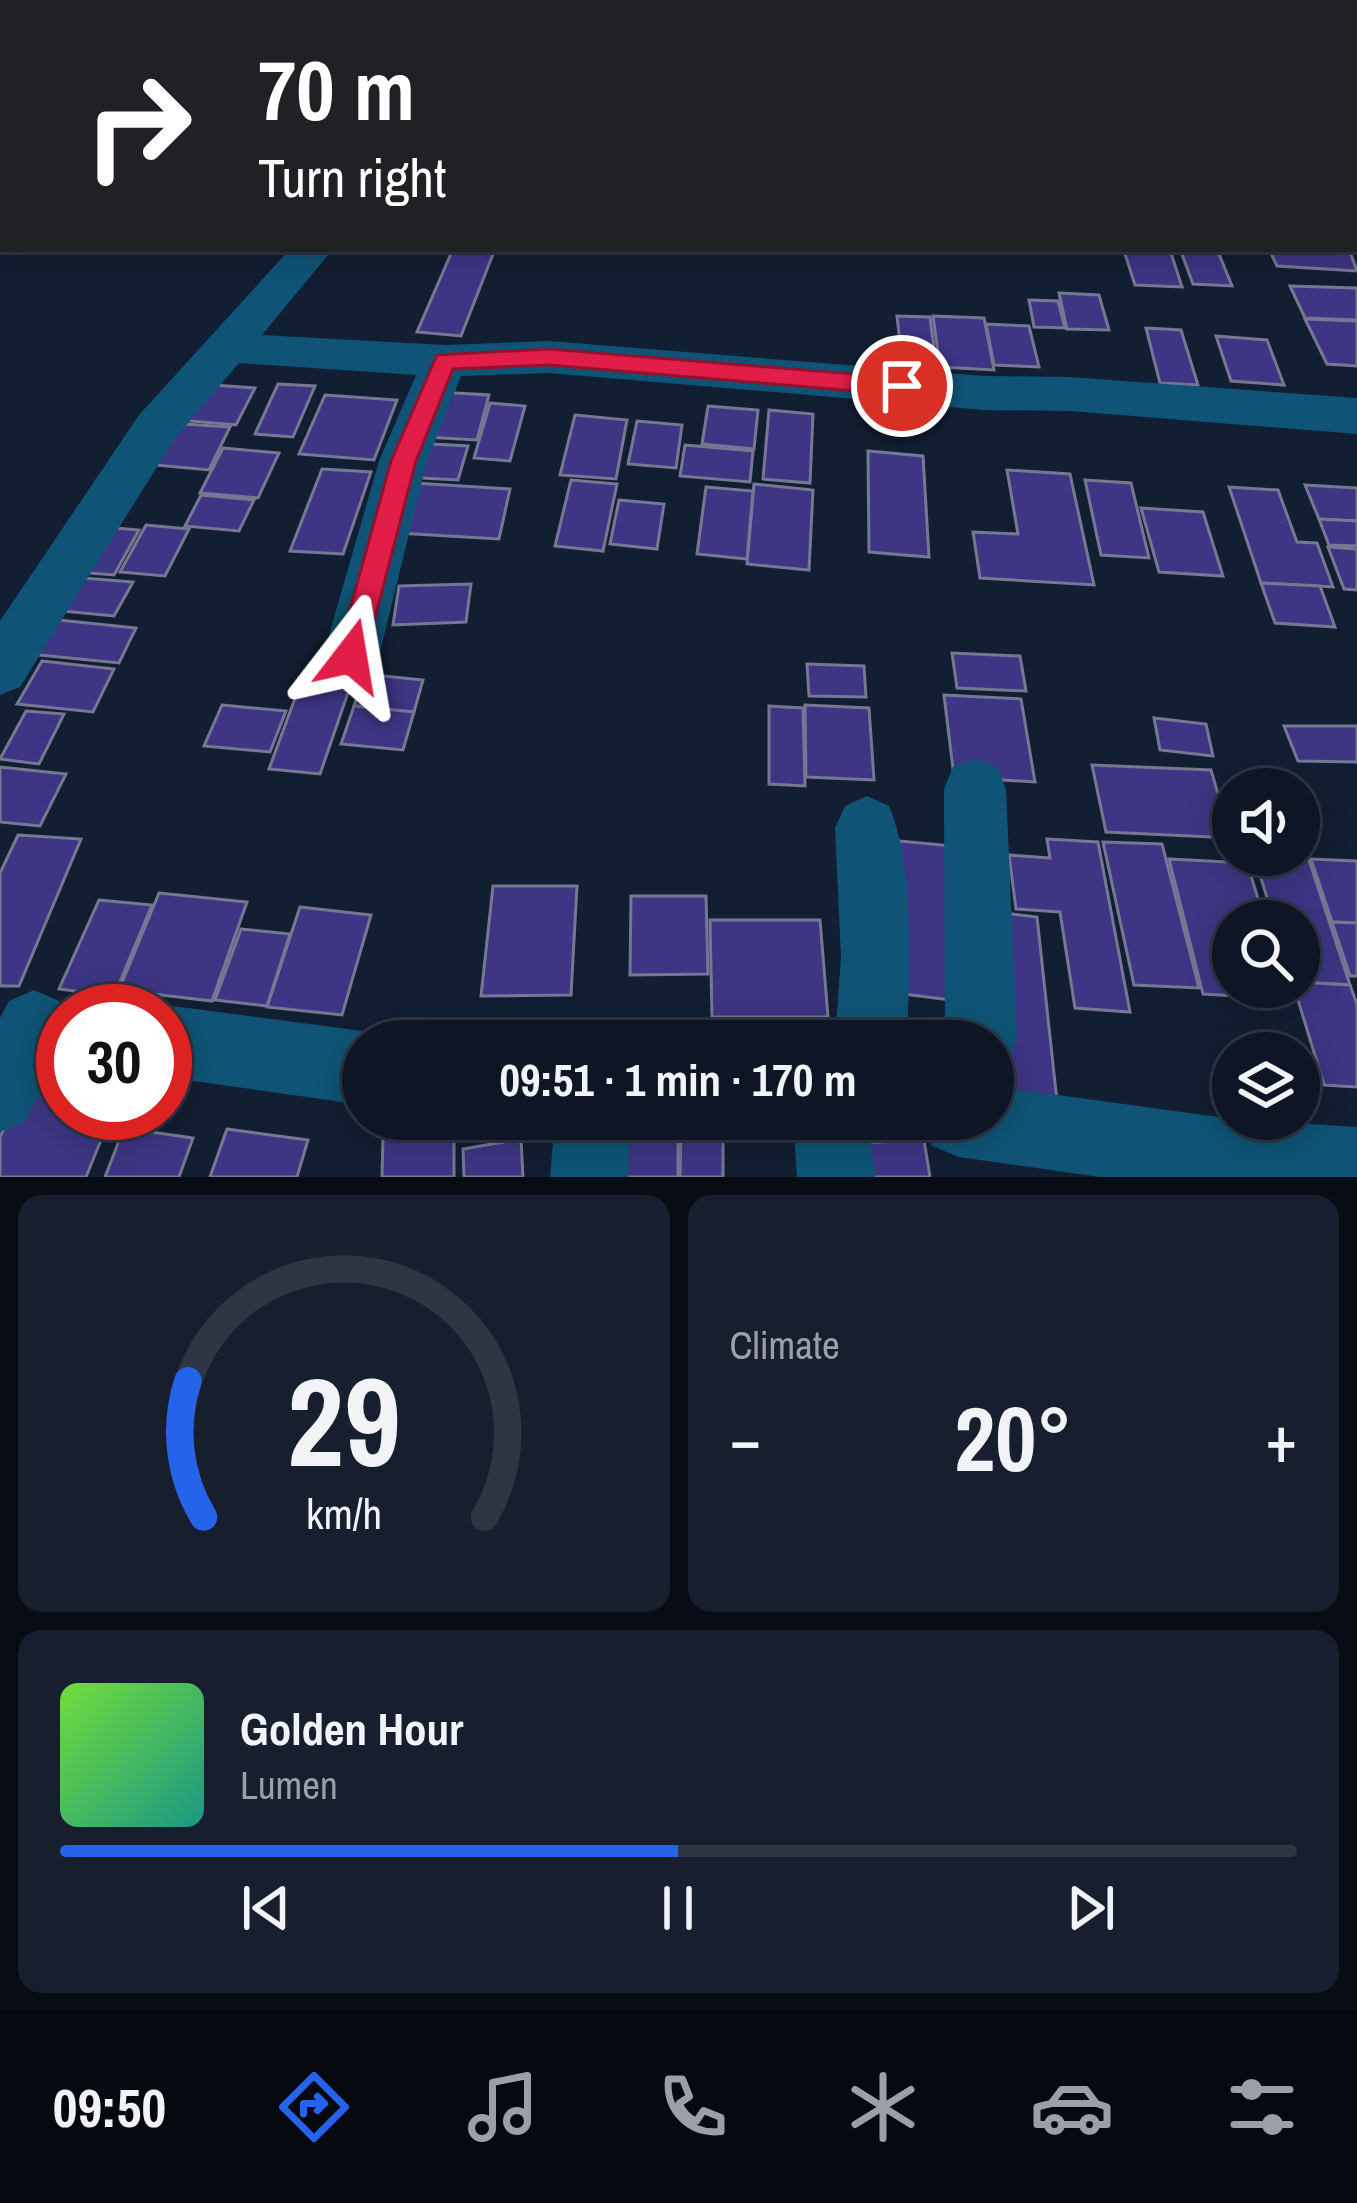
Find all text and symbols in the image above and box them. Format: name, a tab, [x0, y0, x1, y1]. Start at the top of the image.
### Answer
text: 70 m	[258, 33, 415, 146]
icon: right	[60, 48, 216, 204]
text: Turn right	[258, 141, 446, 214]
pin	[851, 335, 953, 437]
icon: arrive	[869, 353, 935, 419]
position arrow	[288, 593, 414, 719]
map controls	[1212, 768, 1320, 1140]
button: sound	[1212, 768, 1320, 876]
button: search	[1212, 900, 1320, 1008]
speed limit sign: 30	[36, 984, 192, 1140]
button: layers	[1212, 1032, 1320, 1140]
text: 09:51 · 1 min · 170 m	[500, 1049, 856, 1110]
text: Climate	[730, 1319, 840, 1371]
text: 29	[287, 1337, 401, 1505]
text: 20°	[954, 1378, 1072, 1499]
text: −	[730, 1394, 761, 1483]
text: +	[1265, 1394, 1297, 1483]
text: km/h	[306, 1484, 382, 1541]
text: Golden Hour	[240, 1698, 463, 1759]
text: Lumen	[240, 1759, 338, 1811]
icon: previous	[233, 1875, 299, 1941]
icon: pause	[645, 1875, 711, 1941]
icon: next	[1058, 1875, 1124, 1941]
icon: directions	[272, 2065, 356, 2149]
icon: music	[461, 2065, 545, 2149]
icon: phone	[651, 2065, 735, 2149]
icon: climate	[841, 2065, 925, 2149]
icon: car	[1030, 2065, 1114, 2149]
icon: filters	[1220, 2065, 1304, 2149]
text: 09:50	[53, 2071, 166, 2144]

